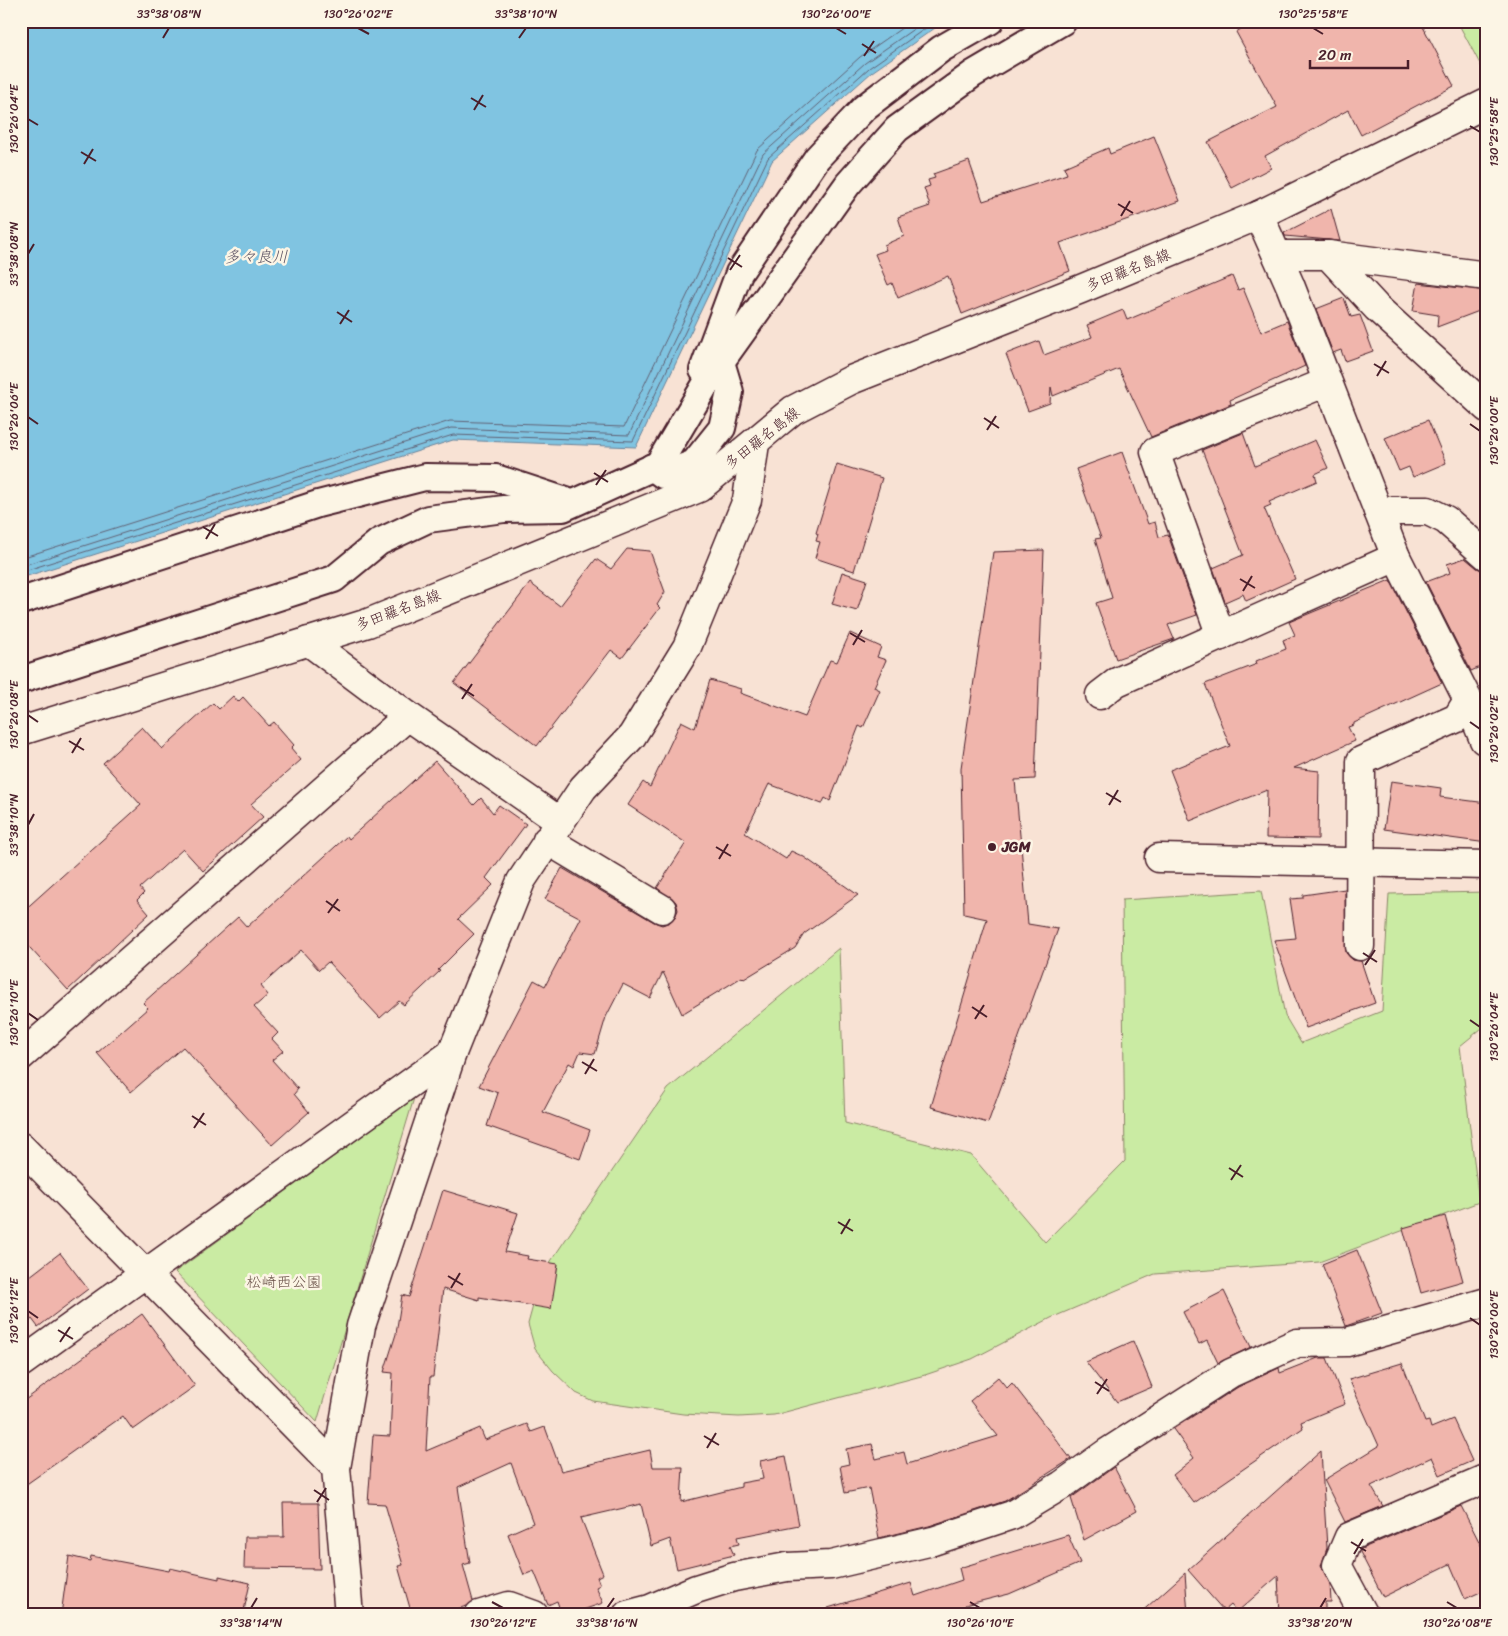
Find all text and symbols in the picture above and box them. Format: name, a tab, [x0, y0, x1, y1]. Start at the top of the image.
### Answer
text: 33°38'08"N	[137, 3, 202, 25]
text: 130°26'02"E	[324, 3, 394, 25]
text: 33°38'10"N	[495, 3, 558, 25]
text: 130°26'00"E	[801, 3, 872, 25]
text: 130°25'58"E	[1278, 3, 1349, 25]
scale bar	[1310, 38, 1408, 70]
text: 20 m	[1318, 42, 1352, 68]
text: 130°26'04"E	[3, 83, 25, 154]
text: 130°25'58"E	[1483, 96, 1505, 167]
text: 33°38'08"N	[3, 221, 25, 286]
street label: 多田羅名島線	[1081, 241, 1175, 299]
water label: 多々良川	[224, 242, 288, 271]
text: 130°26'06"E	[3, 381, 25, 451]
text: 130°26'00"E	[1483, 395, 1505, 466]
street label: 多田羅名島線	[719, 400, 805, 476]
street label: 多田羅名島線	[351, 582, 445, 638]
text: 130°26'08"E	[3, 679, 25, 750]
text: 130°26'02"E	[1483, 693, 1505, 763]
text: 33°38'10"N	[3, 793, 25, 856]
place label: JGM	[1001, 834, 1031, 860]
marker: JGM	[986, 841, 998, 853]
text: 130°26'10"E	[3, 978, 25, 1047]
text: 130°26'04"E	[1483, 991, 1505, 1062]
park label: 松崎西公園	[246, 1269, 322, 1295]
text: 130°26'12"E	[3, 1276, 25, 1344]
text: 130°26'06"E	[1483, 1289, 1505, 1359]
text: 33°38'14"N	[220, 1612, 283, 1634]
text: 130°26'12"E	[470, 1612, 538, 1634]
text: 33°38'16"N	[576, 1612, 639, 1634]
text: 130°26'10"E	[946, 1612, 1015, 1634]
text: 33°38'20"N	[1288, 1612, 1353, 1634]
text: 130°26'08"E	[1422, 1612, 1493, 1634]

